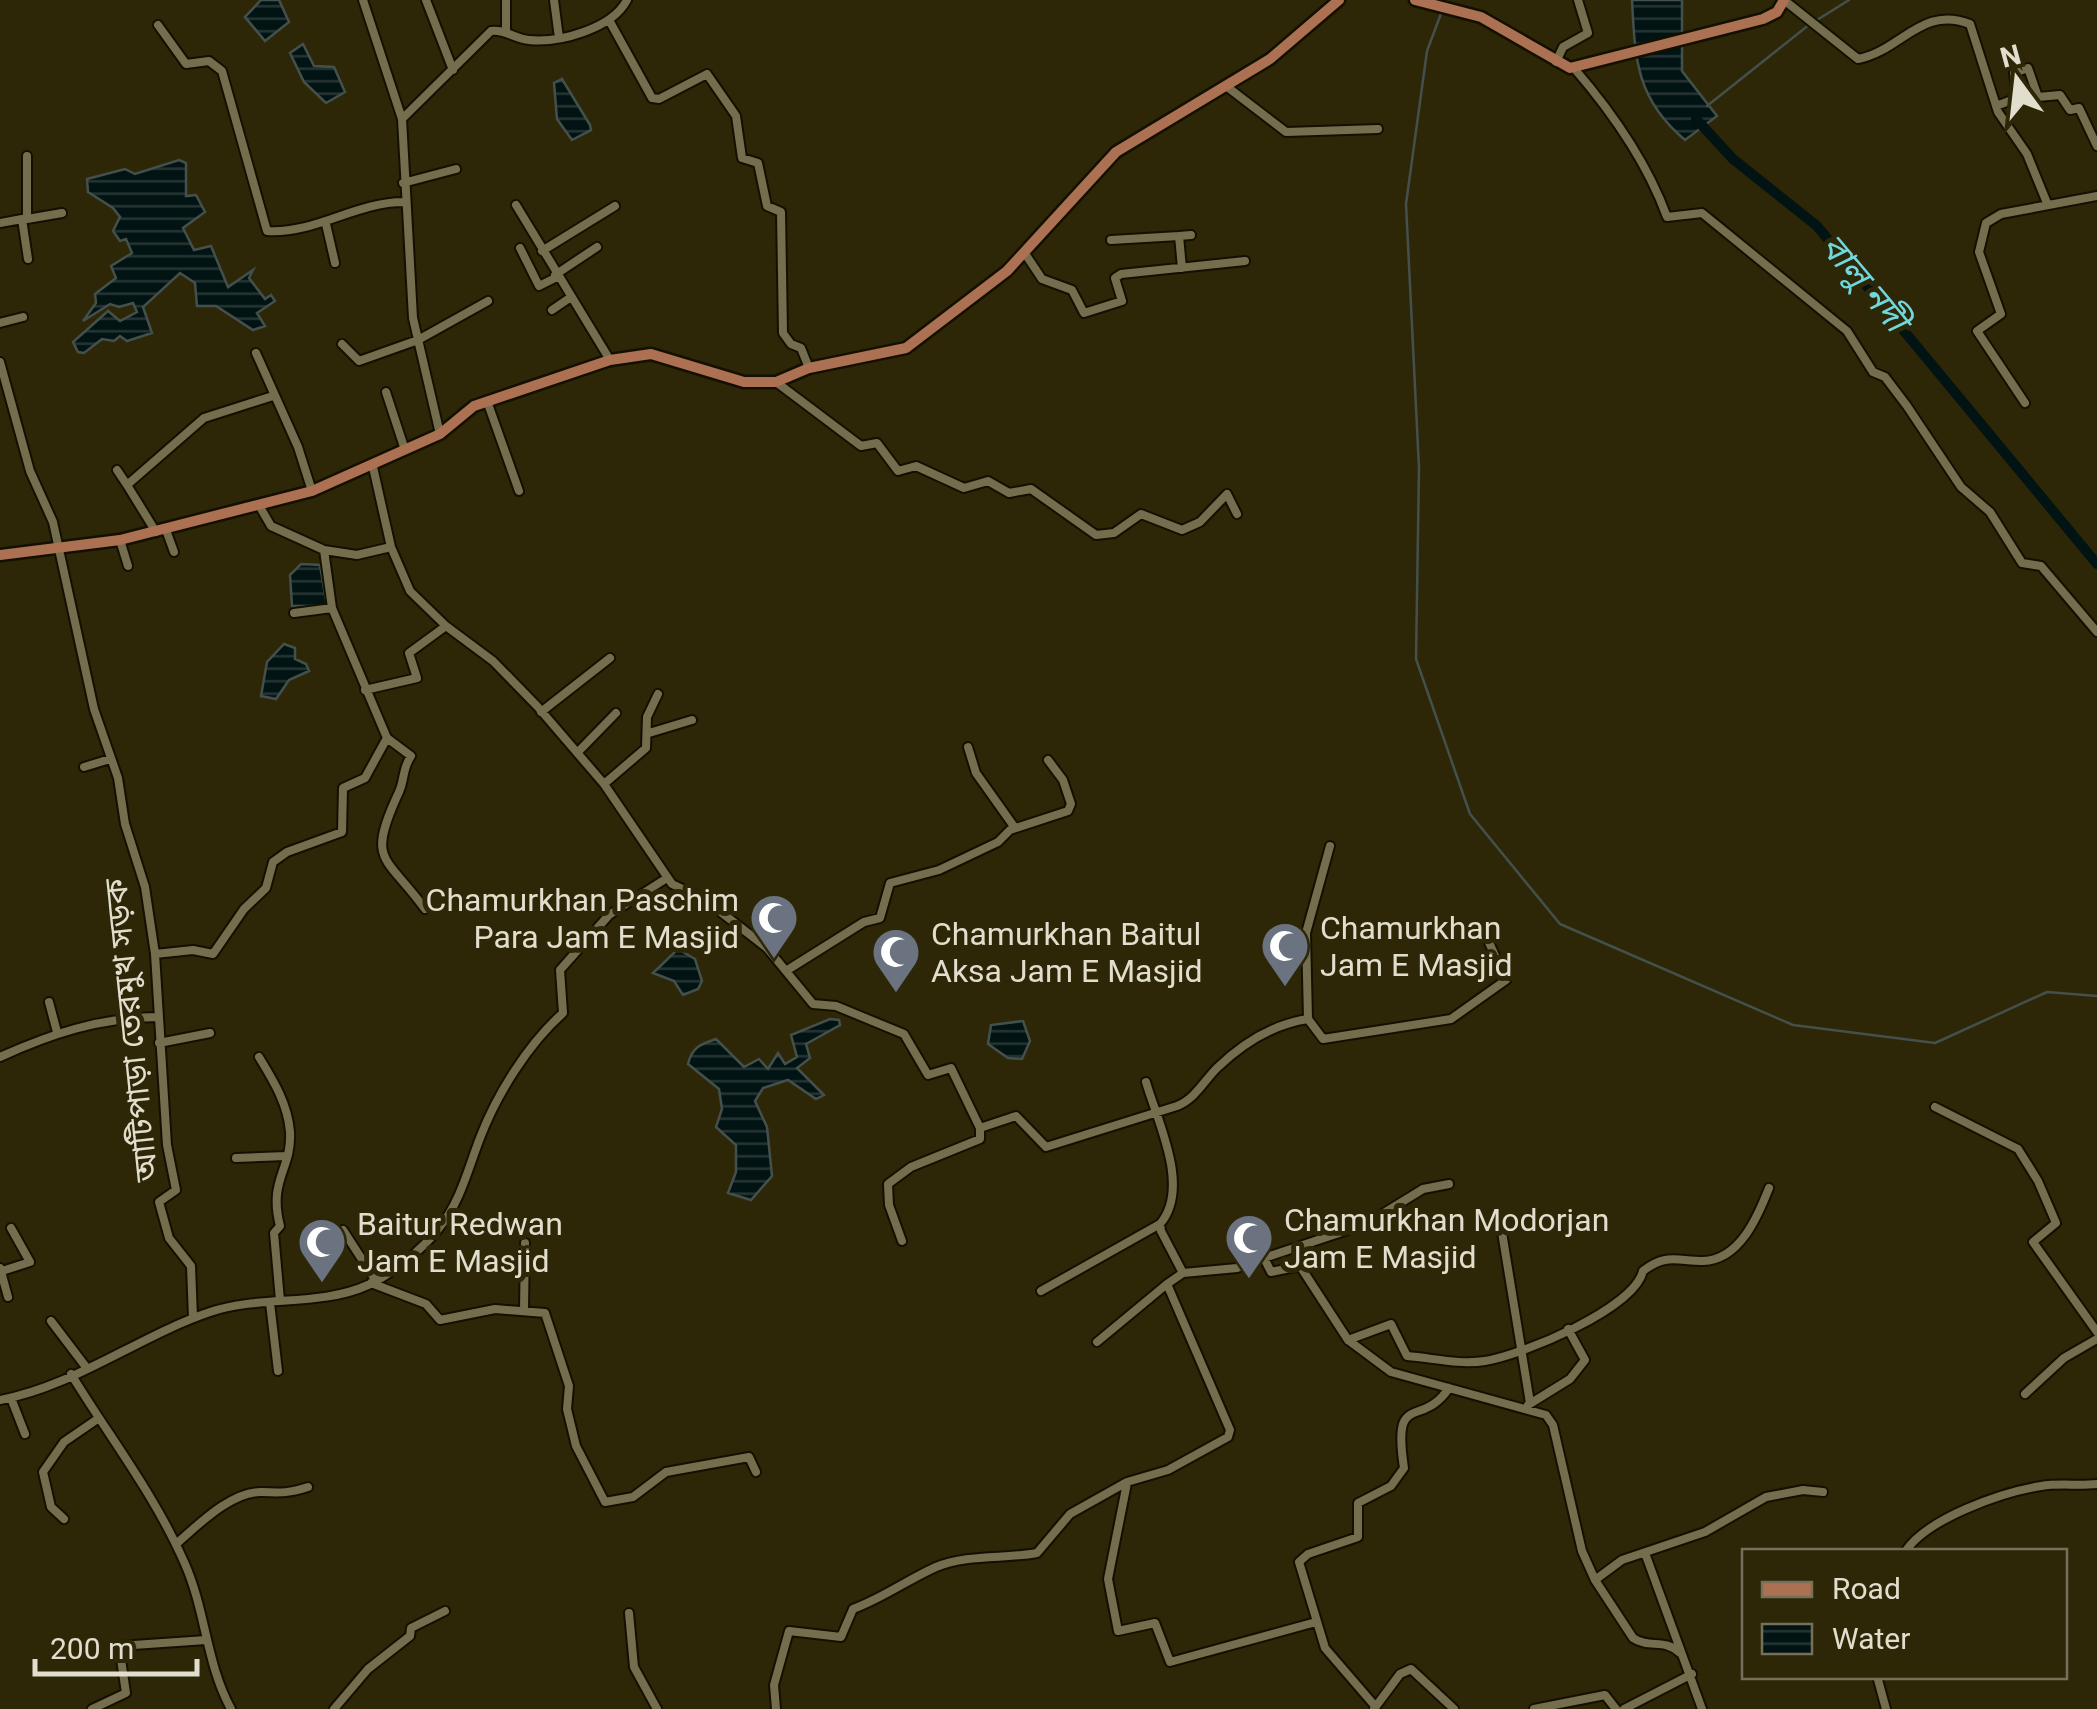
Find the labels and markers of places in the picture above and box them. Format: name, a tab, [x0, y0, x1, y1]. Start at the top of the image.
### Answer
place label: Chamurkhan Paschim Para Jam E Masjid	[426, 881, 739, 956]
mosque icon: Chamurkhan Paschim Para Jam E Masjid	[748, 892, 800, 960]
place label: Chamurkhan Jam E Masjid	[1320, 909, 1513, 984]
place label: Chamurkhan Baitul Aksa Jam E Masjid	[931, 915, 1202, 990]
mosque icon: Chamurkhan Jam E Masjid	[1259, 920, 1311, 988]
mosque icon: Chamurkhan Baitul Aksa Jam E Masjid	[870, 926, 922, 994]
place label: Chamurkhan Modorjan Jam E Masjid	[1284, 1201, 1609, 1276]
place label: Baitur Redwan Jam E Masjid	[357, 1205, 563, 1280]
mosque icon: Chamurkhan Modorjan Jam E Masjid	[1223, 1212, 1275, 1280]
mosque icon: Baitur Redwan Jam E Masjid	[296, 1216, 348, 1284]

